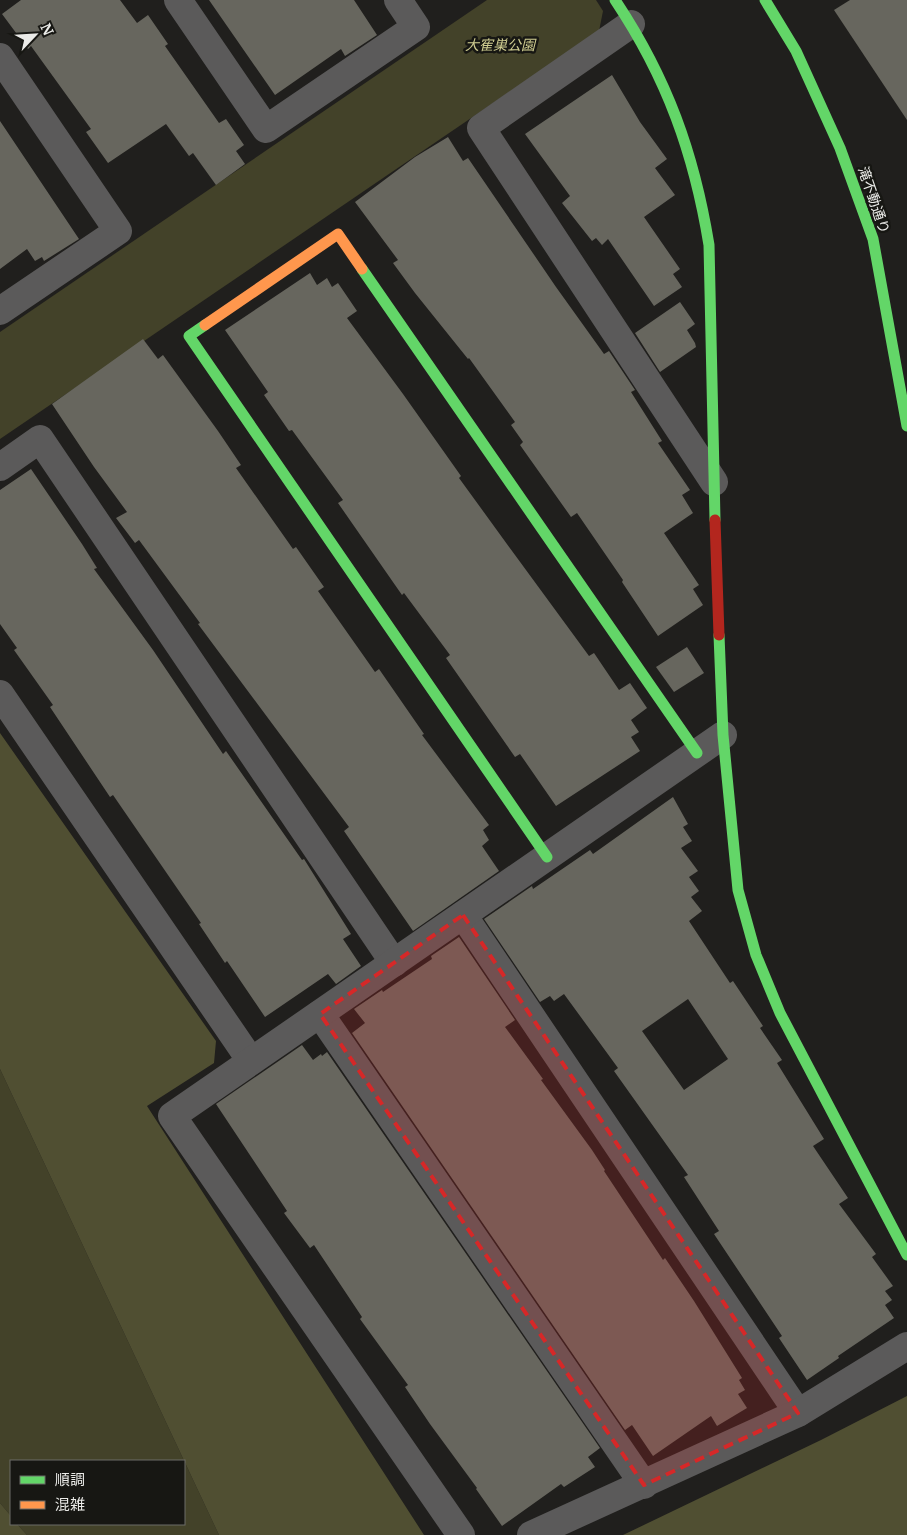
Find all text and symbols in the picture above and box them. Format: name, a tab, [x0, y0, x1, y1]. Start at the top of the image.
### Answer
north arrow	[10, 10, 60, 60]
text: N	[36, 21, 57, 38]
park label: 大寉巣公園	[465, 36, 537, 54]
street label: 滝不動通り	[854, 164, 894, 236]
legend	[10, 1460, 185, 1525]
text: 順調	[55, 1470, 85, 1489]
text: 混雑	[55, 1495, 85, 1514]

